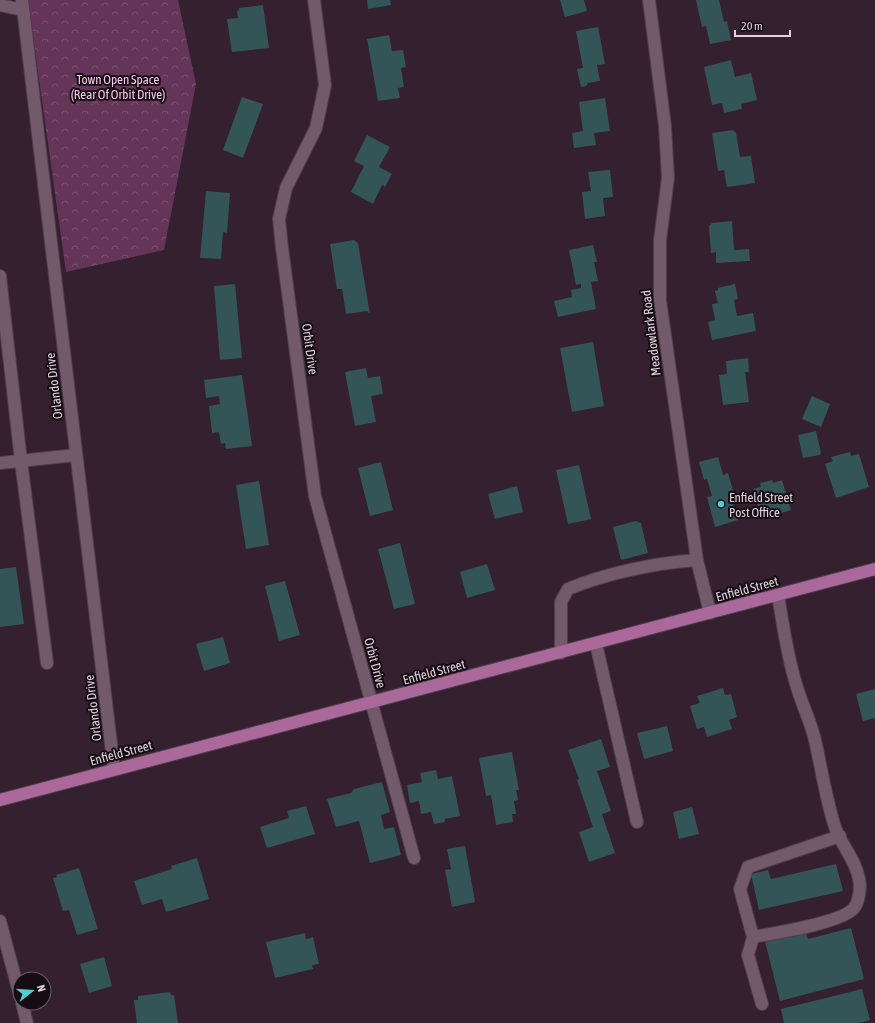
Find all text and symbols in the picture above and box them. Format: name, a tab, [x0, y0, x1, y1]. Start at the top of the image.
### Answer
scale bar	[735, 12, 790, 38]
text: 20 m	[741, 19, 763, 33]
park label: Town Open Space (Rear Of Orbit Drive)	[71, 72, 165, 102]
street label: Meadowlark Road	[638, 289, 664, 377]
street label: Orbit Drive	[299, 323, 321, 376]
street label: Orlando Drive	[42, 352, 65, 420]
place label: Enfield Street Post Office	[729, 490, 793, 520]
marker: Enfield Street Post Office	[716, 499, 726, 509]
street label: Enfield Street	[714, 573, 780, 605]
street label: Orbit Drive	[361, 636, 389, 690]
street label: Enfield Street	[401, 656, 467, 688]
street label: Orlando Drive	[81, 674, 104, 742]
street label: Enfield Street	[88, 737, 154, 769]
north arrow	[12, 971, 52, 1011]
text: N	[35, 983, 48, 993]

